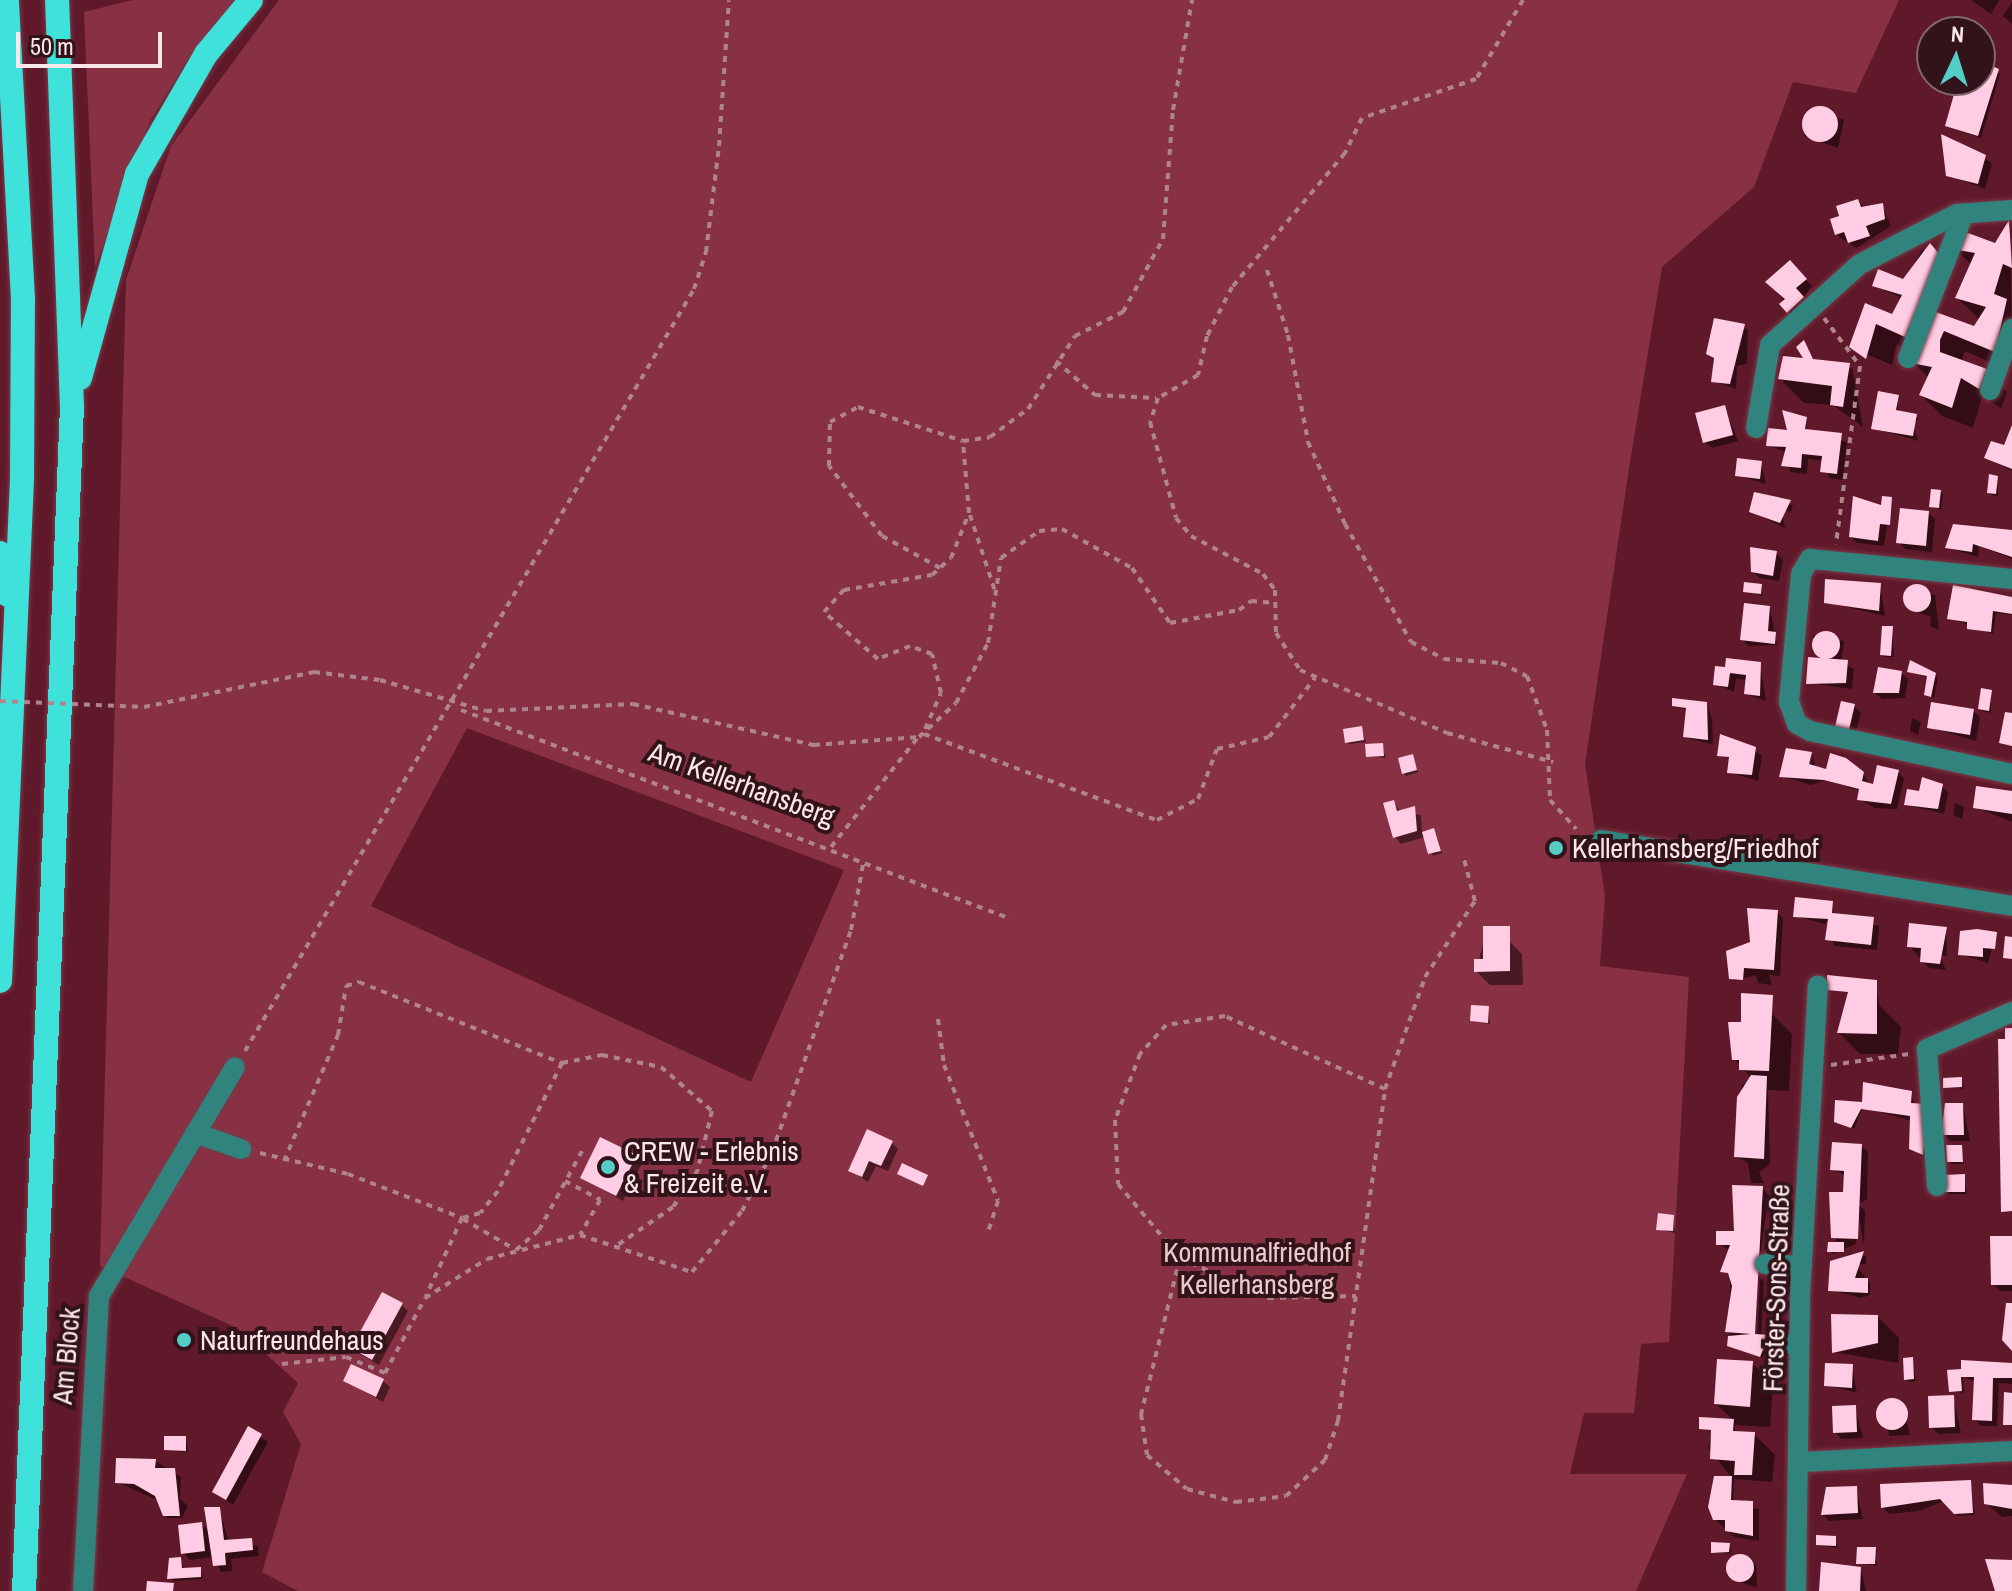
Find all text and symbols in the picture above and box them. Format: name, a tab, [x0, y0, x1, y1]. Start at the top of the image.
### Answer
scale bar	[20, 16, 166, 66]
north arrow	[1916, 16, 1996, 96]
text: N	[1950, 19, 1965, 49]
text: 50 m	[30, 30, 74, 62]
street label: Am Kellerhansberg	[645, 735, 839, 833]
place label: Kellerhansberg/Friedhof	[1572, 831, 1818, 865]
marker: Kellerhansberg/Friedhof	[1547, 839, 1565, 857]
place label: CREW - Erlebnis & Freizeit e.V.	[624, 1134, 799, 1200]
marker: CREW - Erlebnis & Freizeit e.V.	[599, 1158, 617, 1176]
street label: Förster-Sons-Straße	[1756, 1183, 1796, 1393]
park label: Kommunalfriedhof Kellerhansberg	[1163, 1235, 1351, 1301]
street label: Am Block	[45, 1306, 87, 1406]
place label: Naturfreundehaus	[200, 1323, 384, 1357]
marker: Naturfreundehaus	[175, 1331, 193, 1349]

